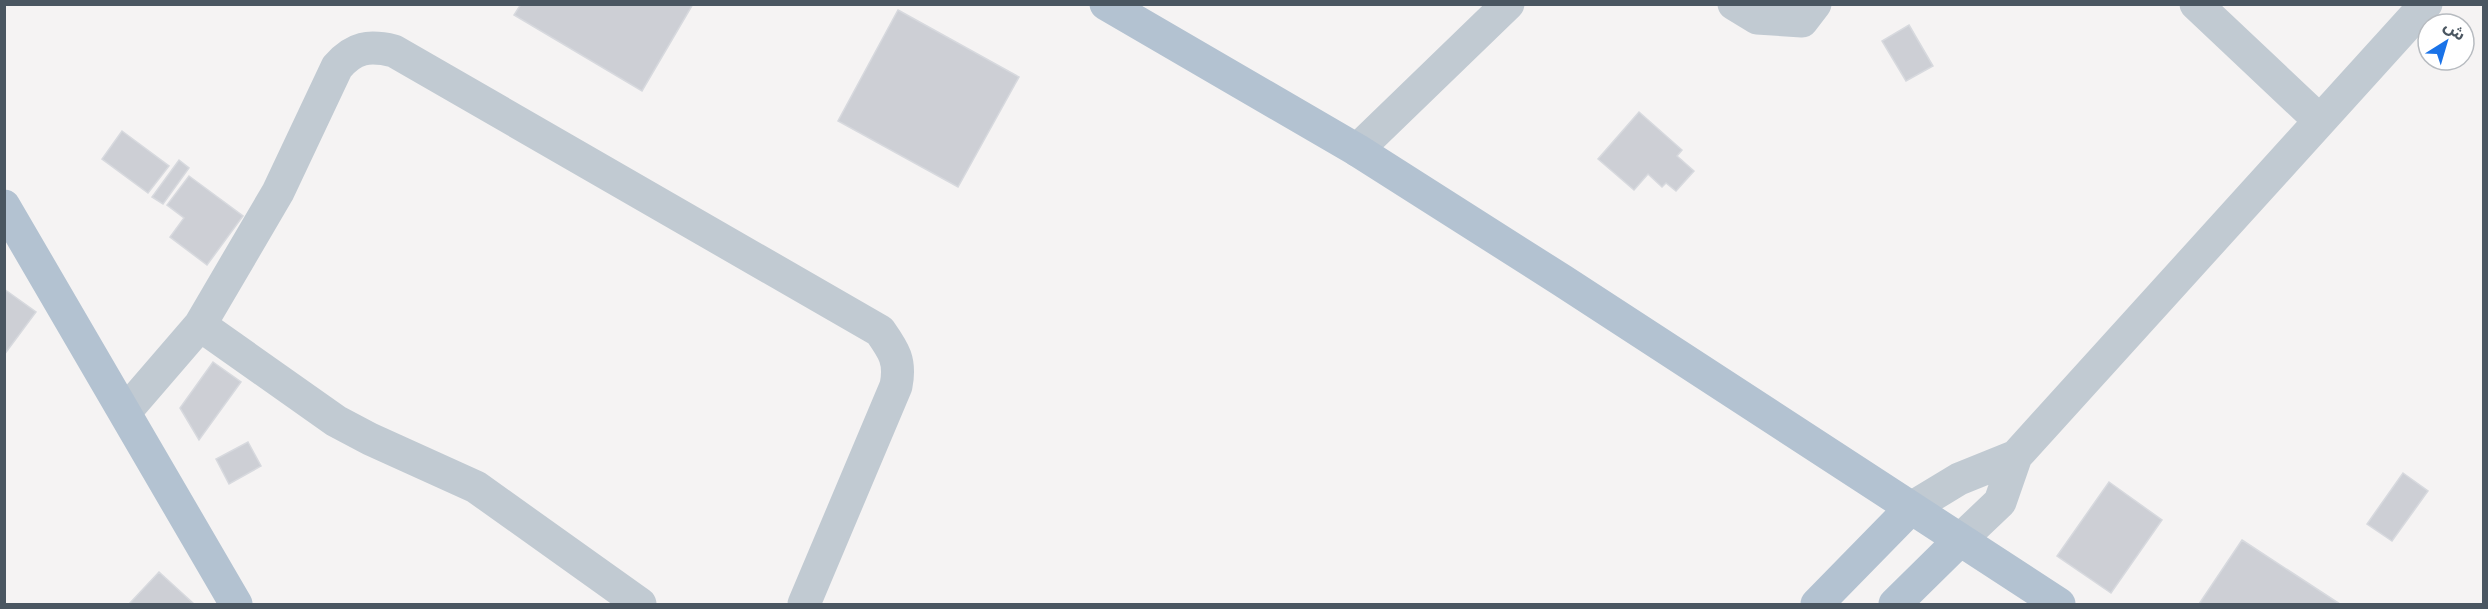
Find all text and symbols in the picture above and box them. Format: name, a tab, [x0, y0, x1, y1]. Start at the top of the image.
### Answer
north arrow	[2416, 12, 2476, 72]
text: ش	[2440, 15, 2470, 45]

